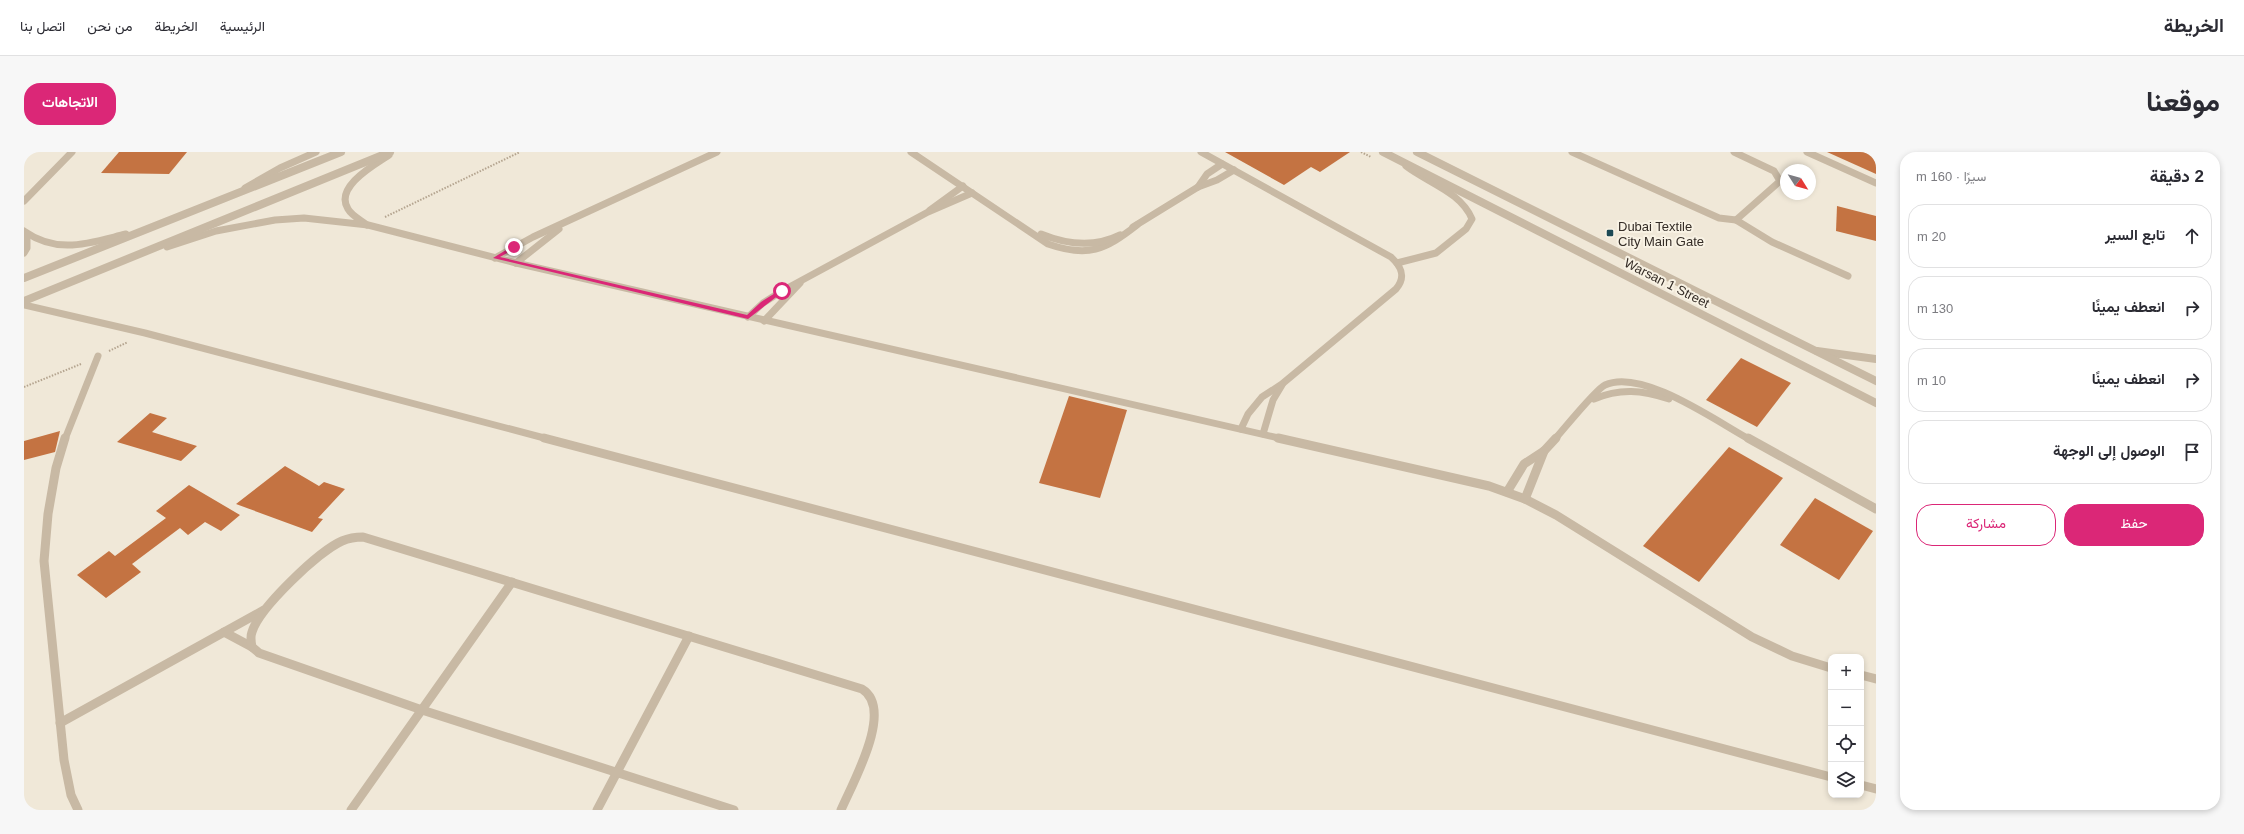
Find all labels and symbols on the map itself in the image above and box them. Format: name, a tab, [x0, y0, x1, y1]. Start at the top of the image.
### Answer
north arrow	[1780, 164, 1816, 200]
place label: Dubai Textile City Main Gate	[1618, 219, 1704, 249]
marker: Dubai Textile City Main Gate	[1605, 228, 1615, 238]
route end	[505, 238, 523, 256]
street label: Warsan 1 Street	[1622, 255, 1712, 311]
route start	[773, 282, 791, 300]

